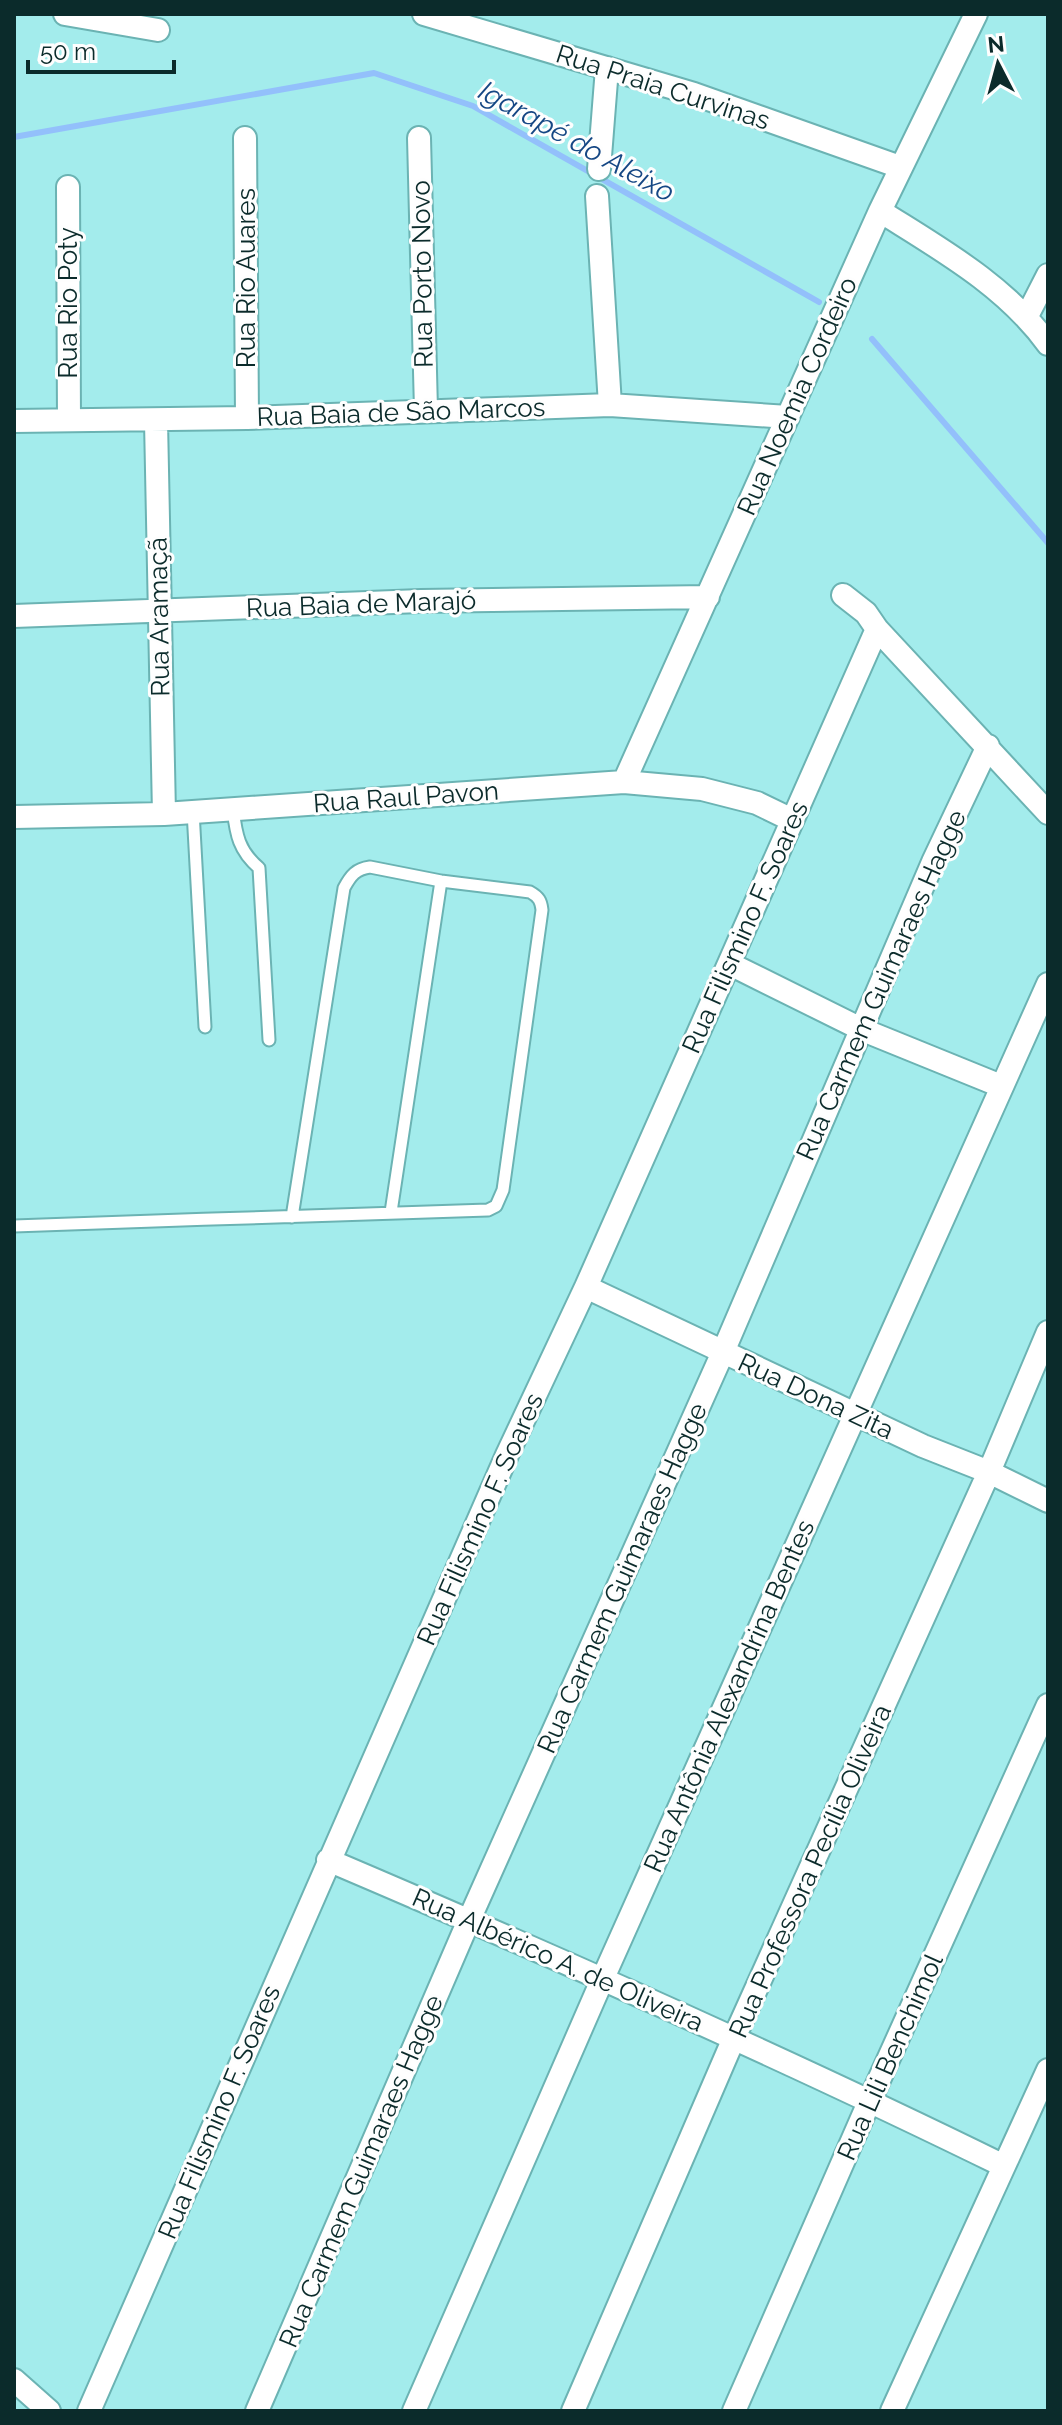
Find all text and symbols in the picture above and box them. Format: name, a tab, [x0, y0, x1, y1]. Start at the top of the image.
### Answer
scale bar	[28, 24, 174, 74]
north arrow	[958, 24, 1038, 104]
text: N	[986, 30, 1006, 58]
text: 50 m	[40, 37, 96, 66]
street label: Rua Praia Curvinas	[552, 38, 774, 136]
water label: Igarapé do Aleixo	[473, 74, 680, 209]
street label: Rua Porto Novo	[405, 180, 439, 368]
street label: Rua Rio Auares	[231, 188, 261, 368]
street label: Rua Rio Poty	[53, 227, 83, 379]
street label: Rua Noemia Cordeiro	[731, 272, 863, 520]
street label: Rua Baia de São Marcos	[256, 392, 546, 432]
street label: Rua Aramaçã	[143, 537, 175, 697]
street label: Rua Baia de Marajó	[245, 585, 477, 623]
street label: Rua Raul Pavon	[312, 776, 500, 818]
street label: Rua Filismino F. Soares	[676, 796, 814, 1058]
street label: Rua Carmem Guimaraes Hagge	[790, 805, 972, 1165]
street label: Rua Dona Zita	[734, 1347, 898, 1445]
street label: Rua Filismino F. Soares	[411, 1388, 549, 1650]
street label: Rua Carmem Guimaraes Hagge	[531, 1398, 713, 1758]
street label: Rua Antônia Alexandrina Bentes	[638, 1515, 820, 1877]
street label: Rua Professora Pecília Oliveira	[723, 1700, 897, 2042]
street label: Rua Albérico A. de Oliveira	[408, 1882, 708, 2038]
street label: Rua Lili Benchimol	[831, 1948, 949, 2165]
street label: Rua Filismino F. Soares	[152, 1981, 286, 2243]
street label: Rua Carmem Guimaraes Hagge	[273, 1990, 449, 2352]

